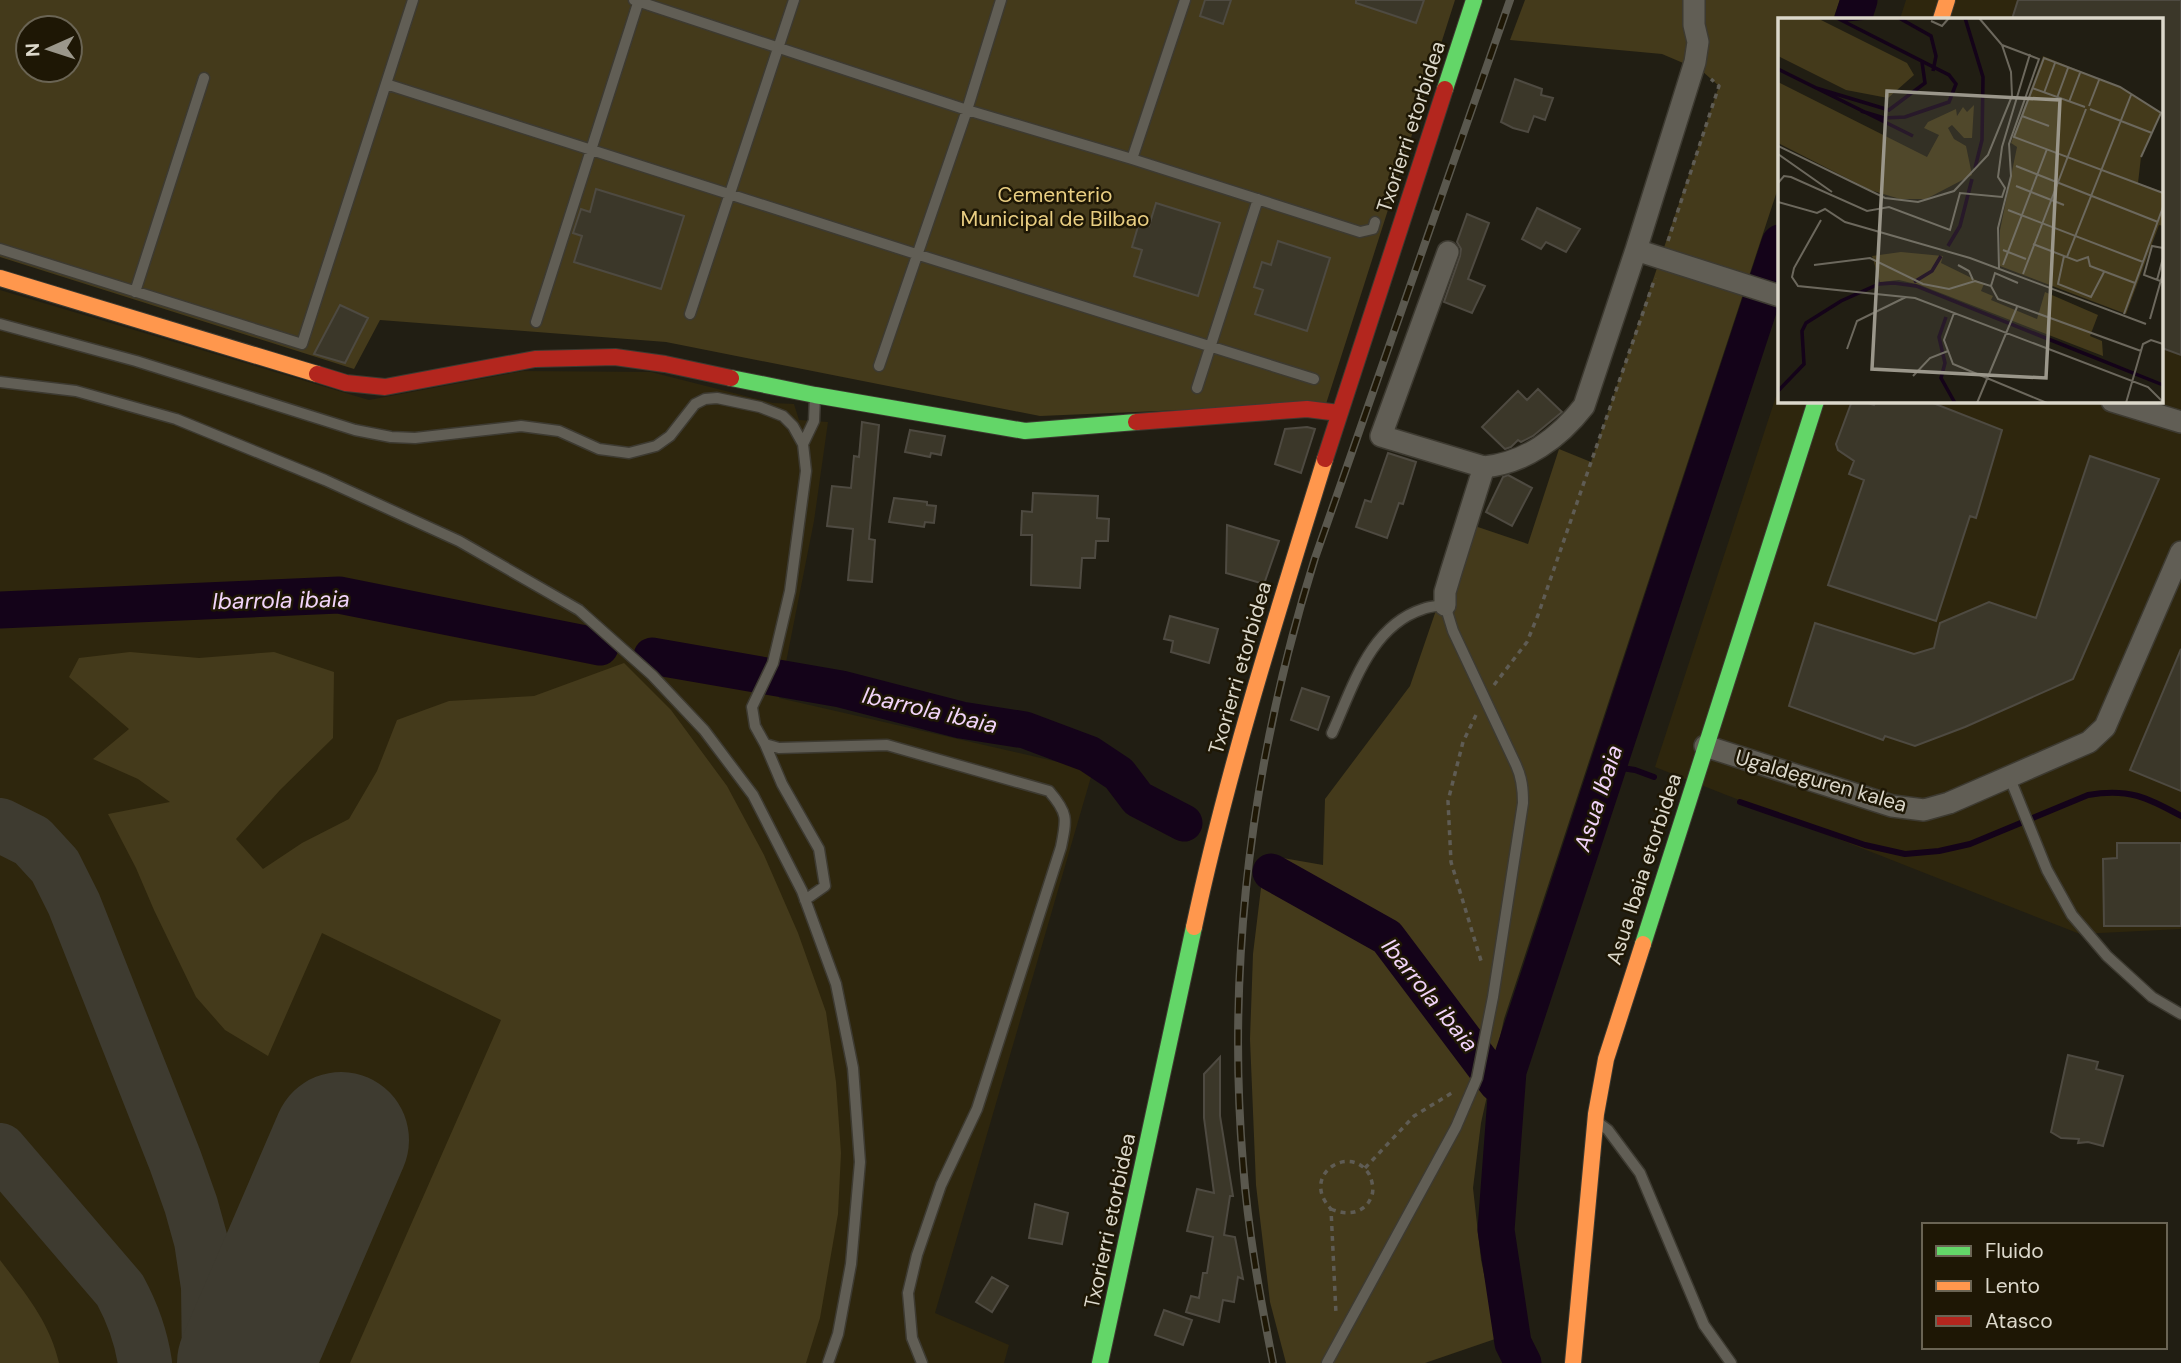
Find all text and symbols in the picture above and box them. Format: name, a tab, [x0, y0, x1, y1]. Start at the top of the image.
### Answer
north arrow	[14, 14, 84, 84]
inset map	[1778, 18, 2164, 402]
street label: Txorierri etorbidea	[1370, 38, 1452, 216]
text: N	[20, 42, 45, 57]
park label: Cementerio Municipal de Bilbao	[961, 181, 1149, 233]
street label: Txorierri etorbidea	[1202, 578, 1278, 758]
water label: Ibarrola ibaia	[212, 584, 350, 616]
water label: Ibarrola ibaia	[860, 680, 1000, 740]
water label: Asua Ibaia	[1566, 741, 1629, 856]
street label: Ugaldeguren kalea	[1732, 743, 1910, 819]
street label: Asua Ibaia etorbidea	[1600, 770, 1688, 968]
water label: Ibarrola ibaia	[1375, 932, 1485, 1058]
street label: Txorierri etorbidea	[1078, 1131, 1142, 1311]
legend	[1922, 1223, 2167, 1349]
text: Fluido	[1985, 1237, 2044, 1265]
text: Lento	[1985, 1272, 2040, 1300]
text: Atasco	[1985, 1307, 2053, 1335]

